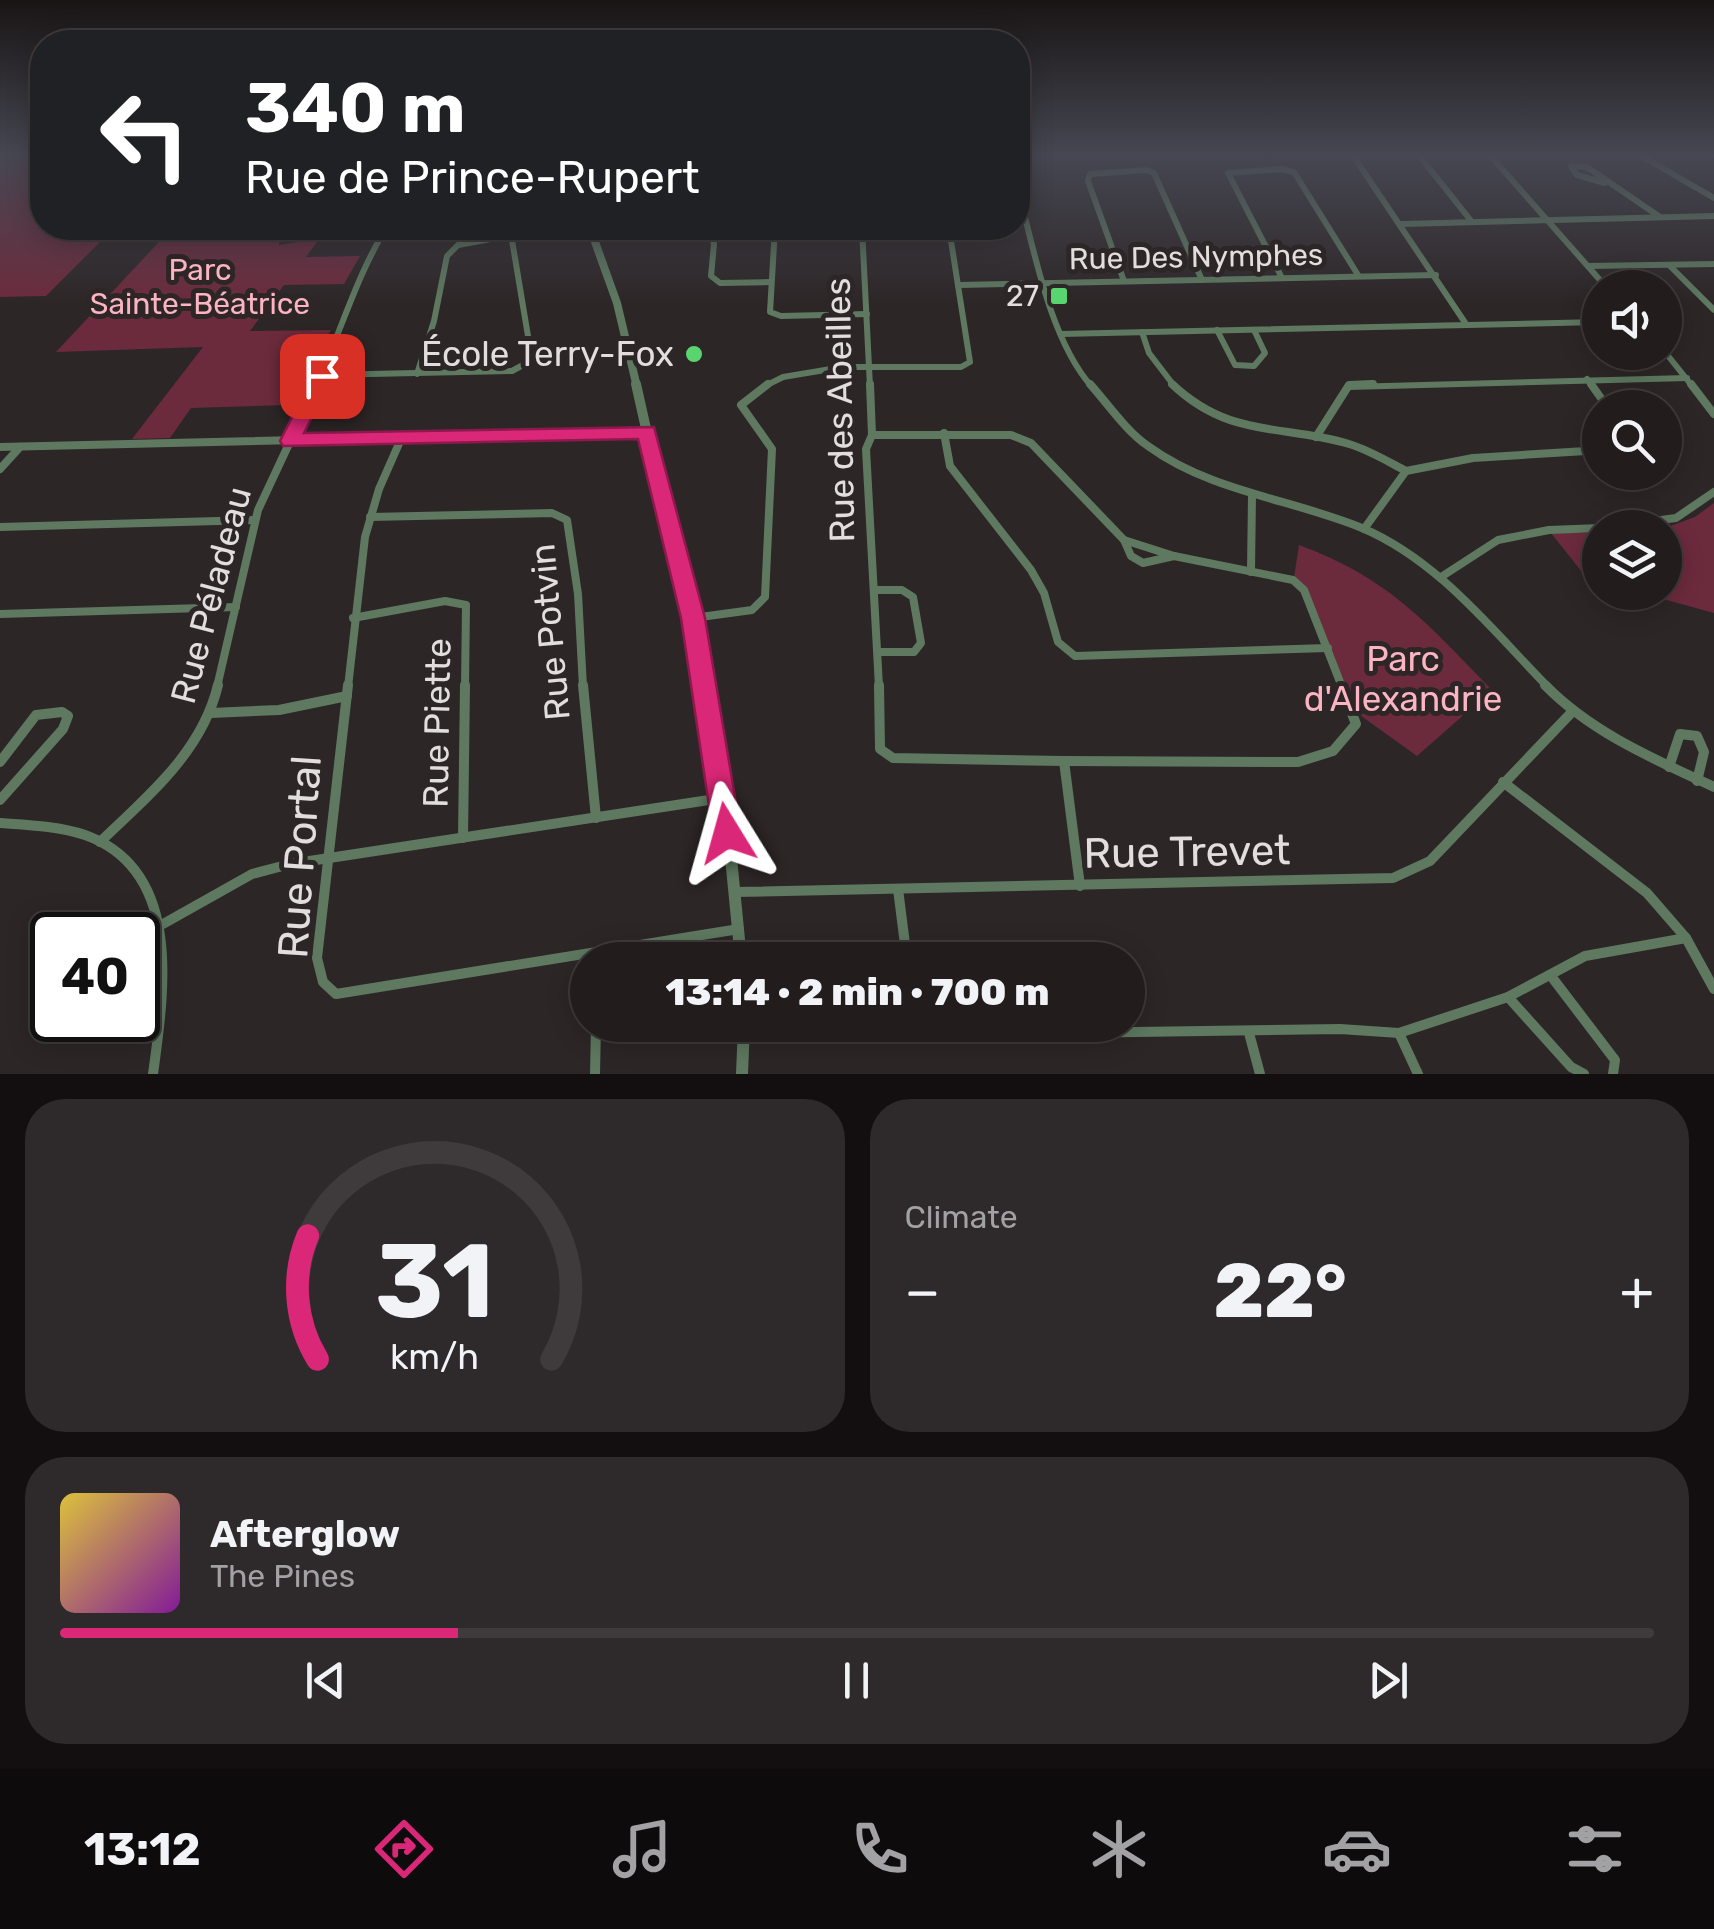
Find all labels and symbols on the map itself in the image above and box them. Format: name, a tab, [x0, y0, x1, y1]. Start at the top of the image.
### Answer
street label: Rue Des Nymphes	[1069, 237, 1323, 277]
park label: Parc Sainte-Béatrice	[90, 252, 310, 322]
street label: Rue des Abeilles	[817, 277, 863, 543]
place label: 27	[1006, 278, 1039, 314]
marker: 27	[1048, 285, 1070, 307]
place label: École Terry-Fox	[421, 333, 674, 375]
pin	[280, 334, 365, 419]
marker: École Terry-Fox	[683, 343, 705, 365]
street label: Rue Péladeau	[162, 482, 260, 708]
street label: Rue Potvin	[521, 542, 579, 722]
street label: Rue Piette	[415, 638, 459, 808]
park label: Parc d'Alexandrie	[1304, 638, 1502, 720]
street label: Rue Portal	[268, 754, 332, 960]
position arrow	[675, 781, 779, 885]
street label: Rue Trevet	[1083, 825, 1291, 879]
speed limit sign: 40	[30, 912, 160, 1042]

